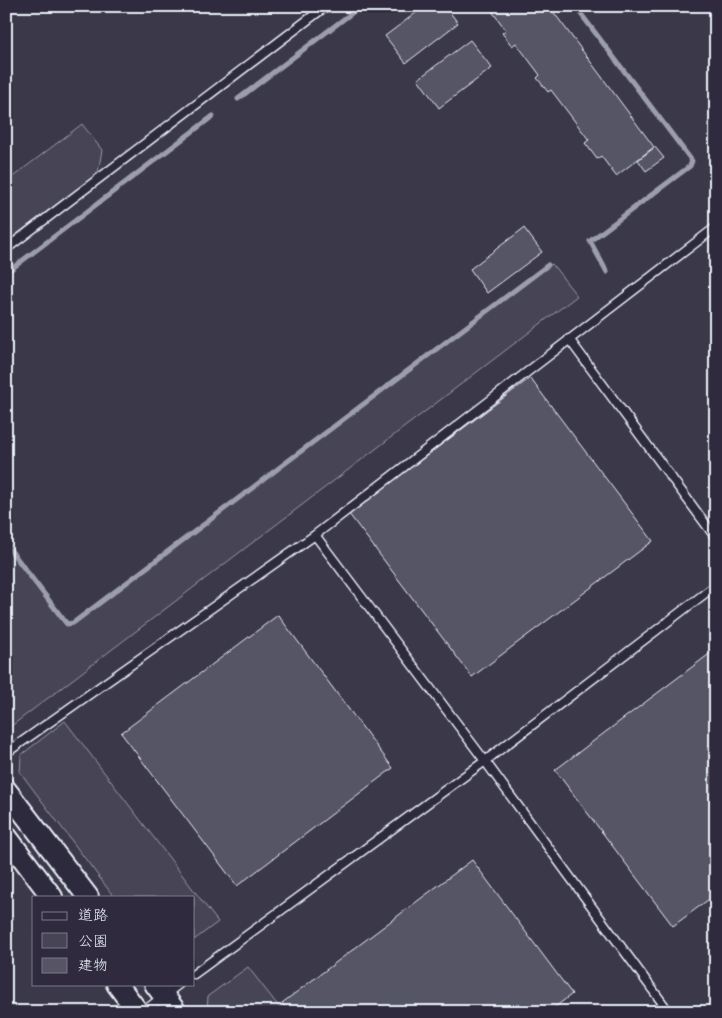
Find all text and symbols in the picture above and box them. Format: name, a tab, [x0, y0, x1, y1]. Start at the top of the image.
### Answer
legend	[32, 896, 195, 986]
text: 道路	[78, 905, 108, 924]
text: 公園	[78, 931, 108, 950]
text: 建物	[78, 955, 108, 974]

